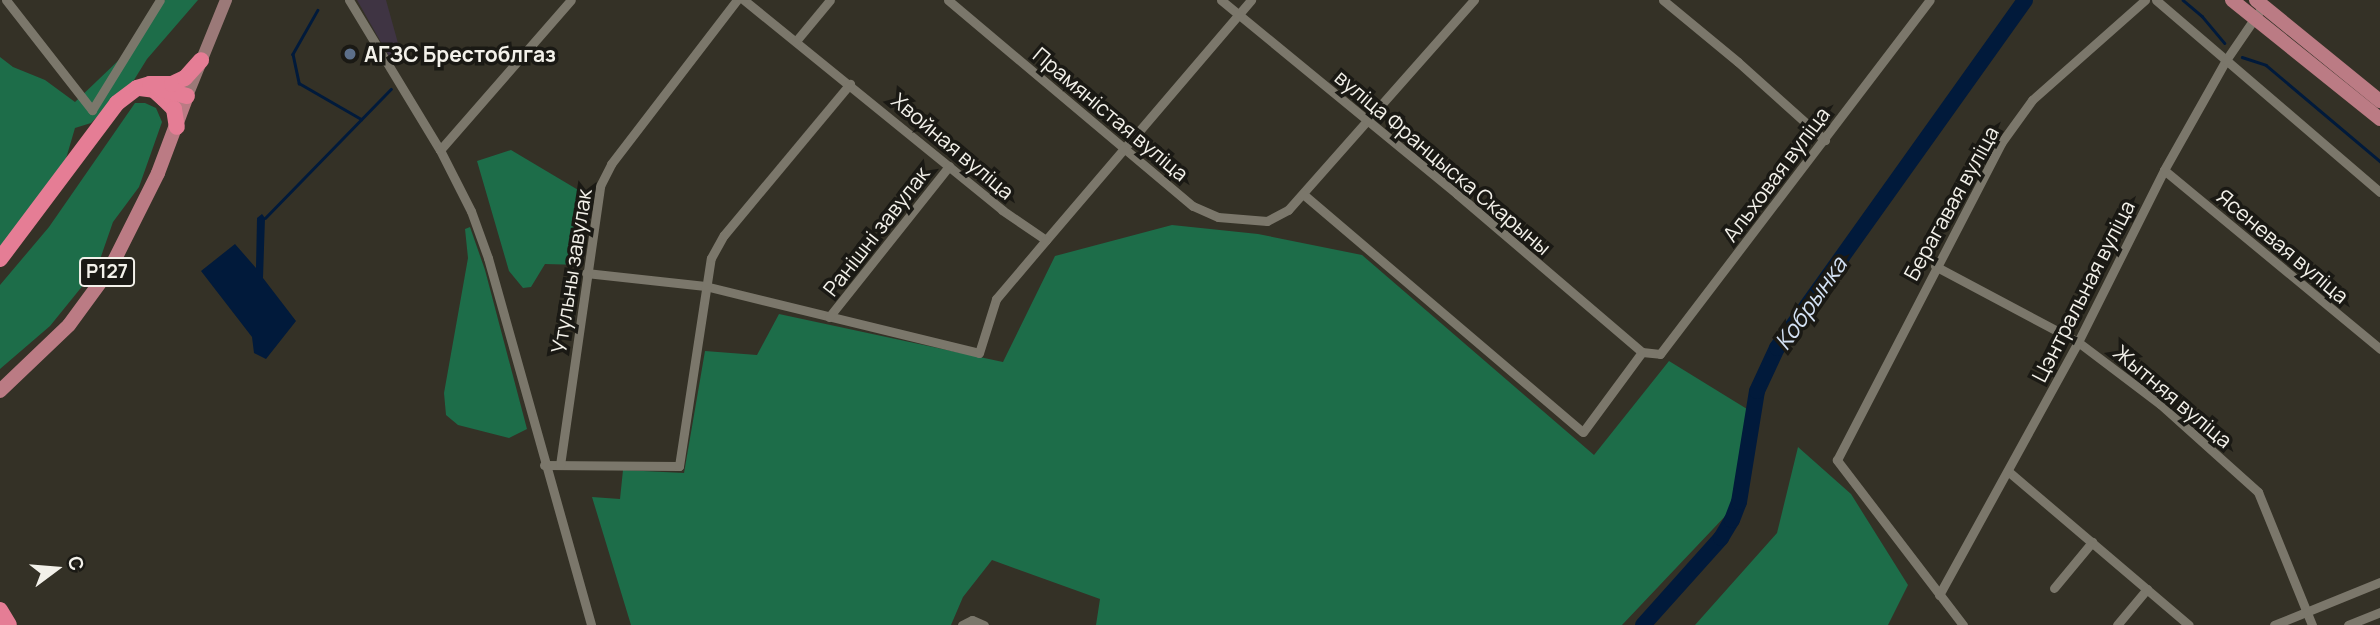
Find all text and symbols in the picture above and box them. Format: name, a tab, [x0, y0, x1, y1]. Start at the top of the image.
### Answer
place label: АГЗС Брестоблгаз	[364, 41, 556, 67]
street label: Прамяністая вуліца	[1028, 42, 1194, 186]
marker: АГЗС Брестоблгаз	[342, 46, 358, 62]
street label: вуліца Францыска Скарыны	[1330, 64, 1556, 260]
street label: Хвойная вуліца	[887, 88, 1019, 204]
street label: Альховая вуліца	[1717, 102, 1835, 246]
street label: Берагавая вуліца	[1898, 122, 2004, 284]
street label: Ранішні завулак	[818, 161, 934, 301]
street label: Ясеневая вуліца	[2212, 184, 2354, 308]
street label: Утульны завулак	[546, 187, 596, 355]
street label: Цэнтральная вуліца	[2026, 196, 2140, 386]
water label: Кобрынка	[1768, 251, 1852, 355]
road number: Р127	[79, 256, 135, 288]
street label: Жытняя вуліца	[2109, 339, 2237, 453]
north arrow	[21, 534, 91, 604]
text: С	[62, 553, 91, 574]

